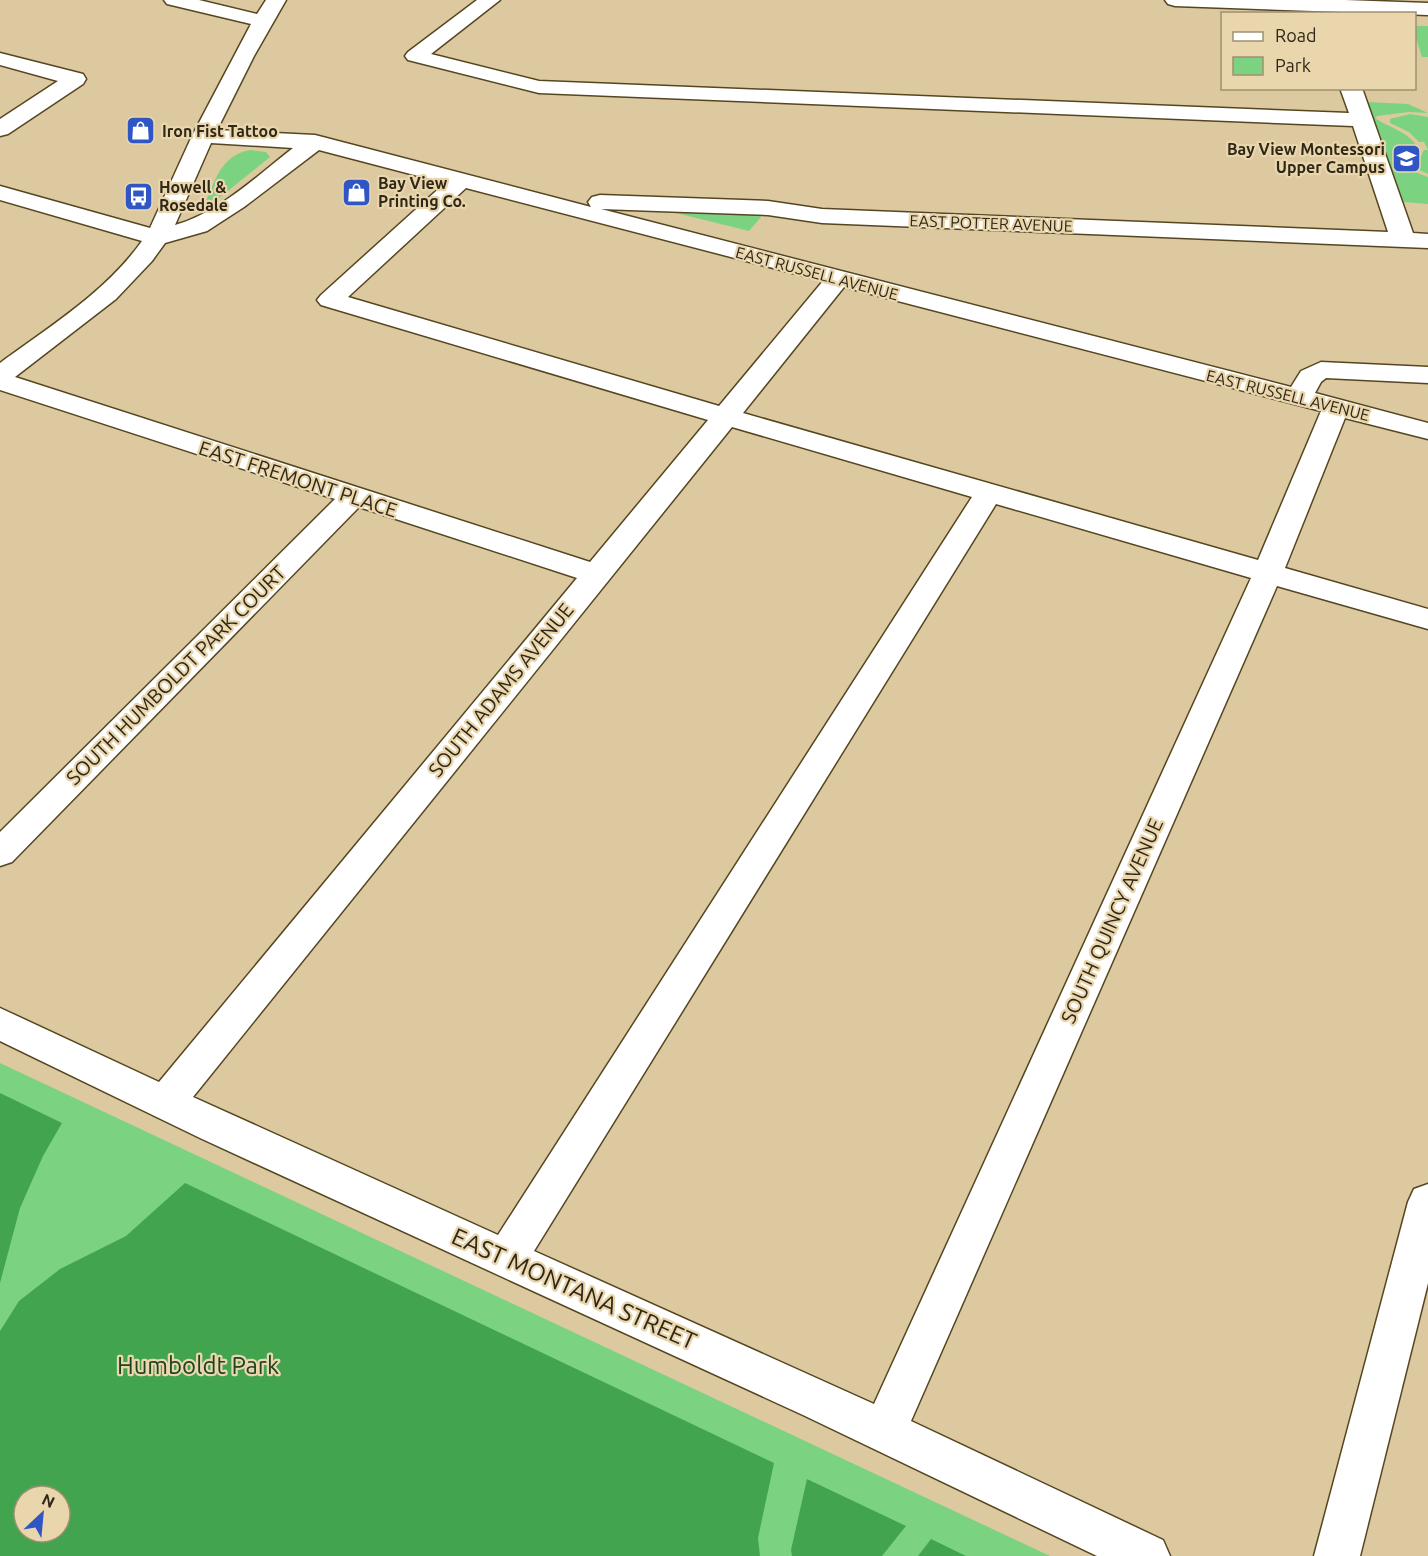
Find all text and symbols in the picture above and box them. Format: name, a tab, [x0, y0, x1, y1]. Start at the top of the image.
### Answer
legend	[1221, 12, 1416, 90]
text: Road	[1275, 25, 1317, 45]
text: Park	[1275, 55, 1311, 75]
shop icon: Iron Fist Tattoo	[125, 115, 157, 147]
place label: Iron Fist Tattoo	[162, 122, 278, 140]
place label: Bay View Montessori Upper Campus	[1227, 140, 1385, 176]
school or university icon: Bay View Montessori Upper Campus	[1390, 142, 1422, 174]
place label: Bay View Printing Co.	[378, 174, 466, 210]
shop icon: Bay View Printing Co.	[341, 176, 373, 208]
place label: Howell & Rosedale	[159, 178, 228, 214]
bus stop icon: Howell & Rosedale	[122, 180, 154, 212]
street label: EAST POTTER AVENUE	[909, 211, 1073, 235]
street label: EAST RUSSELL AVENUE	[734, 243, 900, 303]
street label: EAST RUSSELL AVENUE	[1205, 366, 1371, 424]
street label: EAST FREMONT PLACE	[196, 436, 400, 521]
street label: SOUTH HUMBOLDT PARK COURT	[61, 560, 290, 789]
street label: SOUTH ADAMS AVENUE	[423, 598, 578, 781]
street label: SOUTH QUINCY AVENUE	[1056, 815, 1167, 1027]
street label: EAST MONTANA STREET	[448, 1222, 701, 1355]
park label: Humboldt Park	[117, 1352, 279, 1379]
north arrow	[12, 1484, 72, 1544]
text: N	[39, 1490, 58, 1511]

